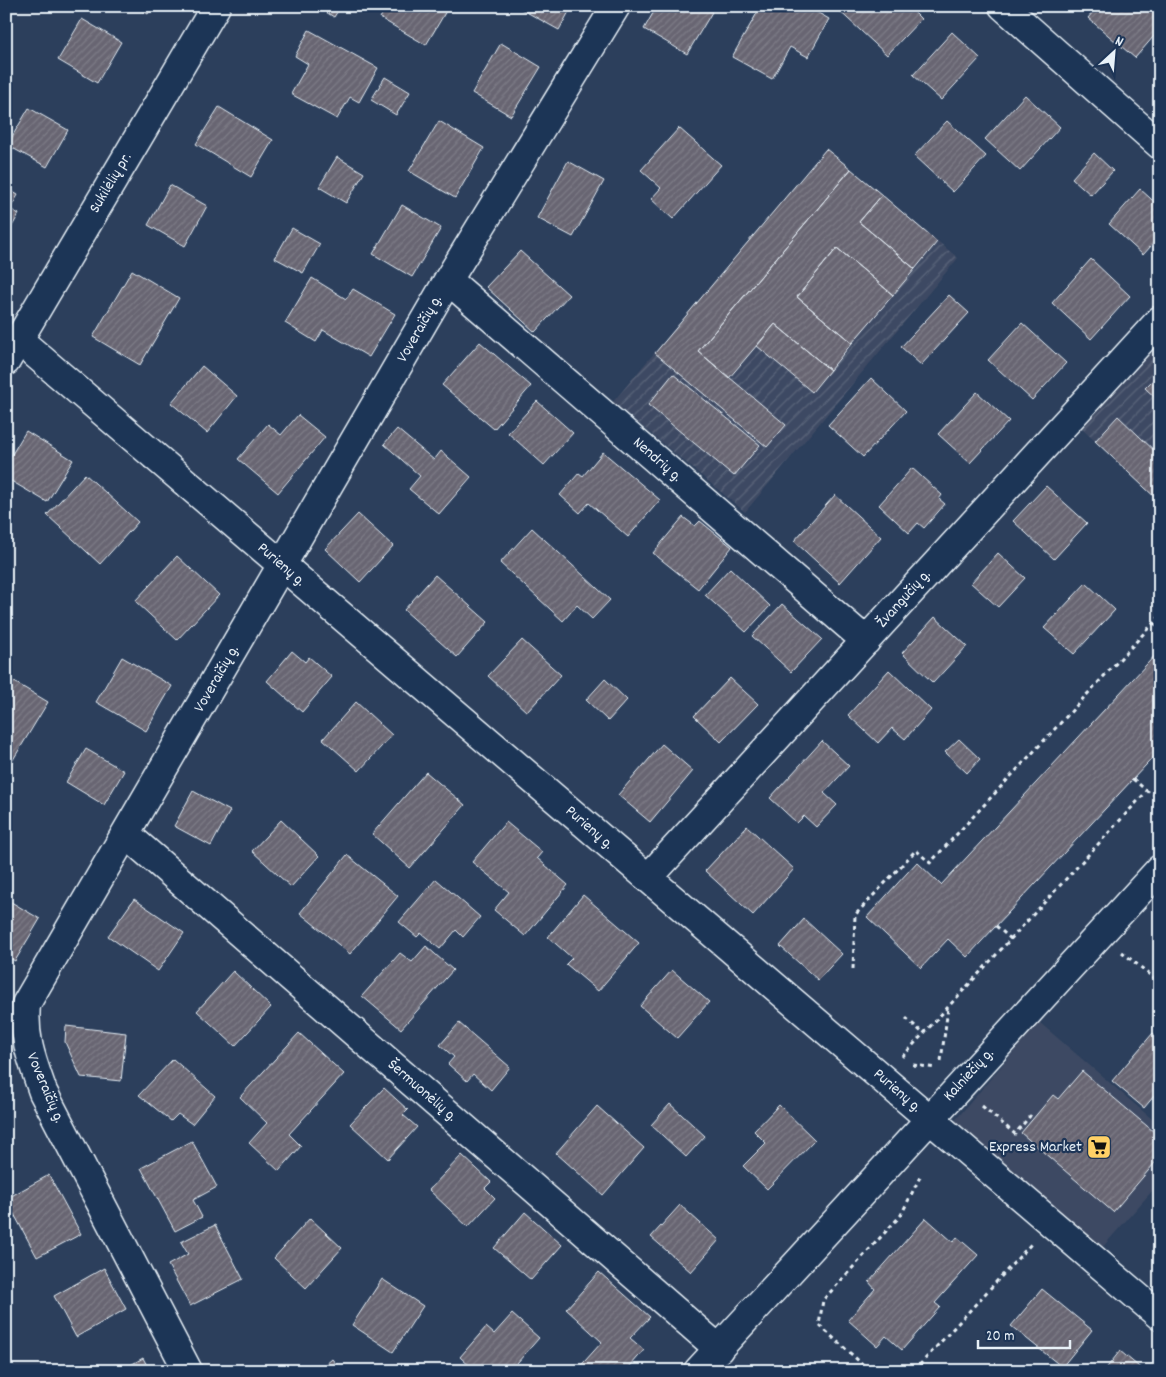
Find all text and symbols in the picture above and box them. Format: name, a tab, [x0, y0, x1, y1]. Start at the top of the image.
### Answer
north arrow	[1088, 28, 1138, 78]
text: N	[1111, 32, 1126, 53]
street label: Sukilėlių pr.	[84, 148, 138, 218]
street label: Voveraičių g.	[391, 291, 449, 367]
street label: Nendrių g.	[627, 432, 687, 488]
street label: Purienų g.	[252, 537, 310, 593]
street label: Žvangučių g.	[871, 564, 937, 634]
street label: Voveraičių g.	[188, 641, 246, 717]
street label: Purienų g.	[560, 800, 618, 856]
street label: Kalniečių g.	[938, 1043, 1000, 1107]
street label: Voveraičių g.	[20, 1049, 70, 1127]
street label: Šermuonėlių g.	[382, 1054, 462, 1128]
street label: Purienų g.	[868, 1063, 926, 1119]
supermarket icon: Express Market	[1086, 1134, 1112, 1160]
place label: Express Market	[989, 1136, 1082, 1159]
scale bar	[978, 1317, 1071, 1349]
text: 20 m	[986, 1326, 1014, 1348]

